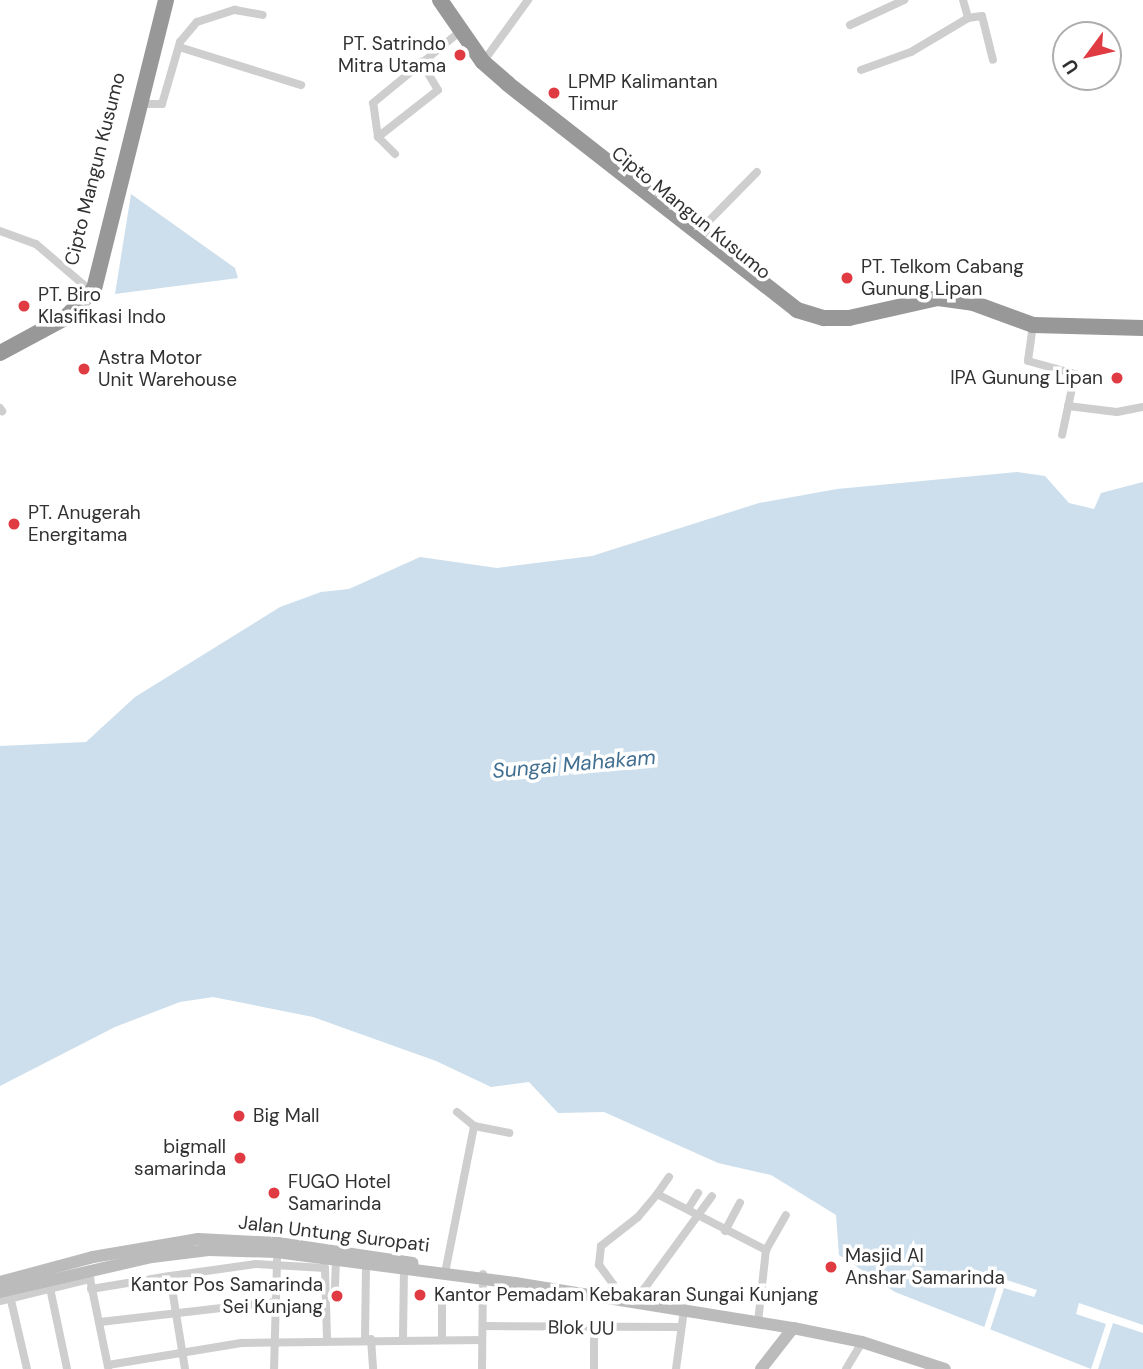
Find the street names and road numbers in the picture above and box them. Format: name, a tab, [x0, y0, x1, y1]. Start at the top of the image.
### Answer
street label: Cipto Mangun Kusumo	[60, 70, 130, 268]
street label: Cipto Mangun Kusumo	[607, 142, 775, 284]
street label: Jalan Untung Suropati	[237, 1211, 431, 1257]
street label: Blok UU	[548, 1316, 614, 1340]

